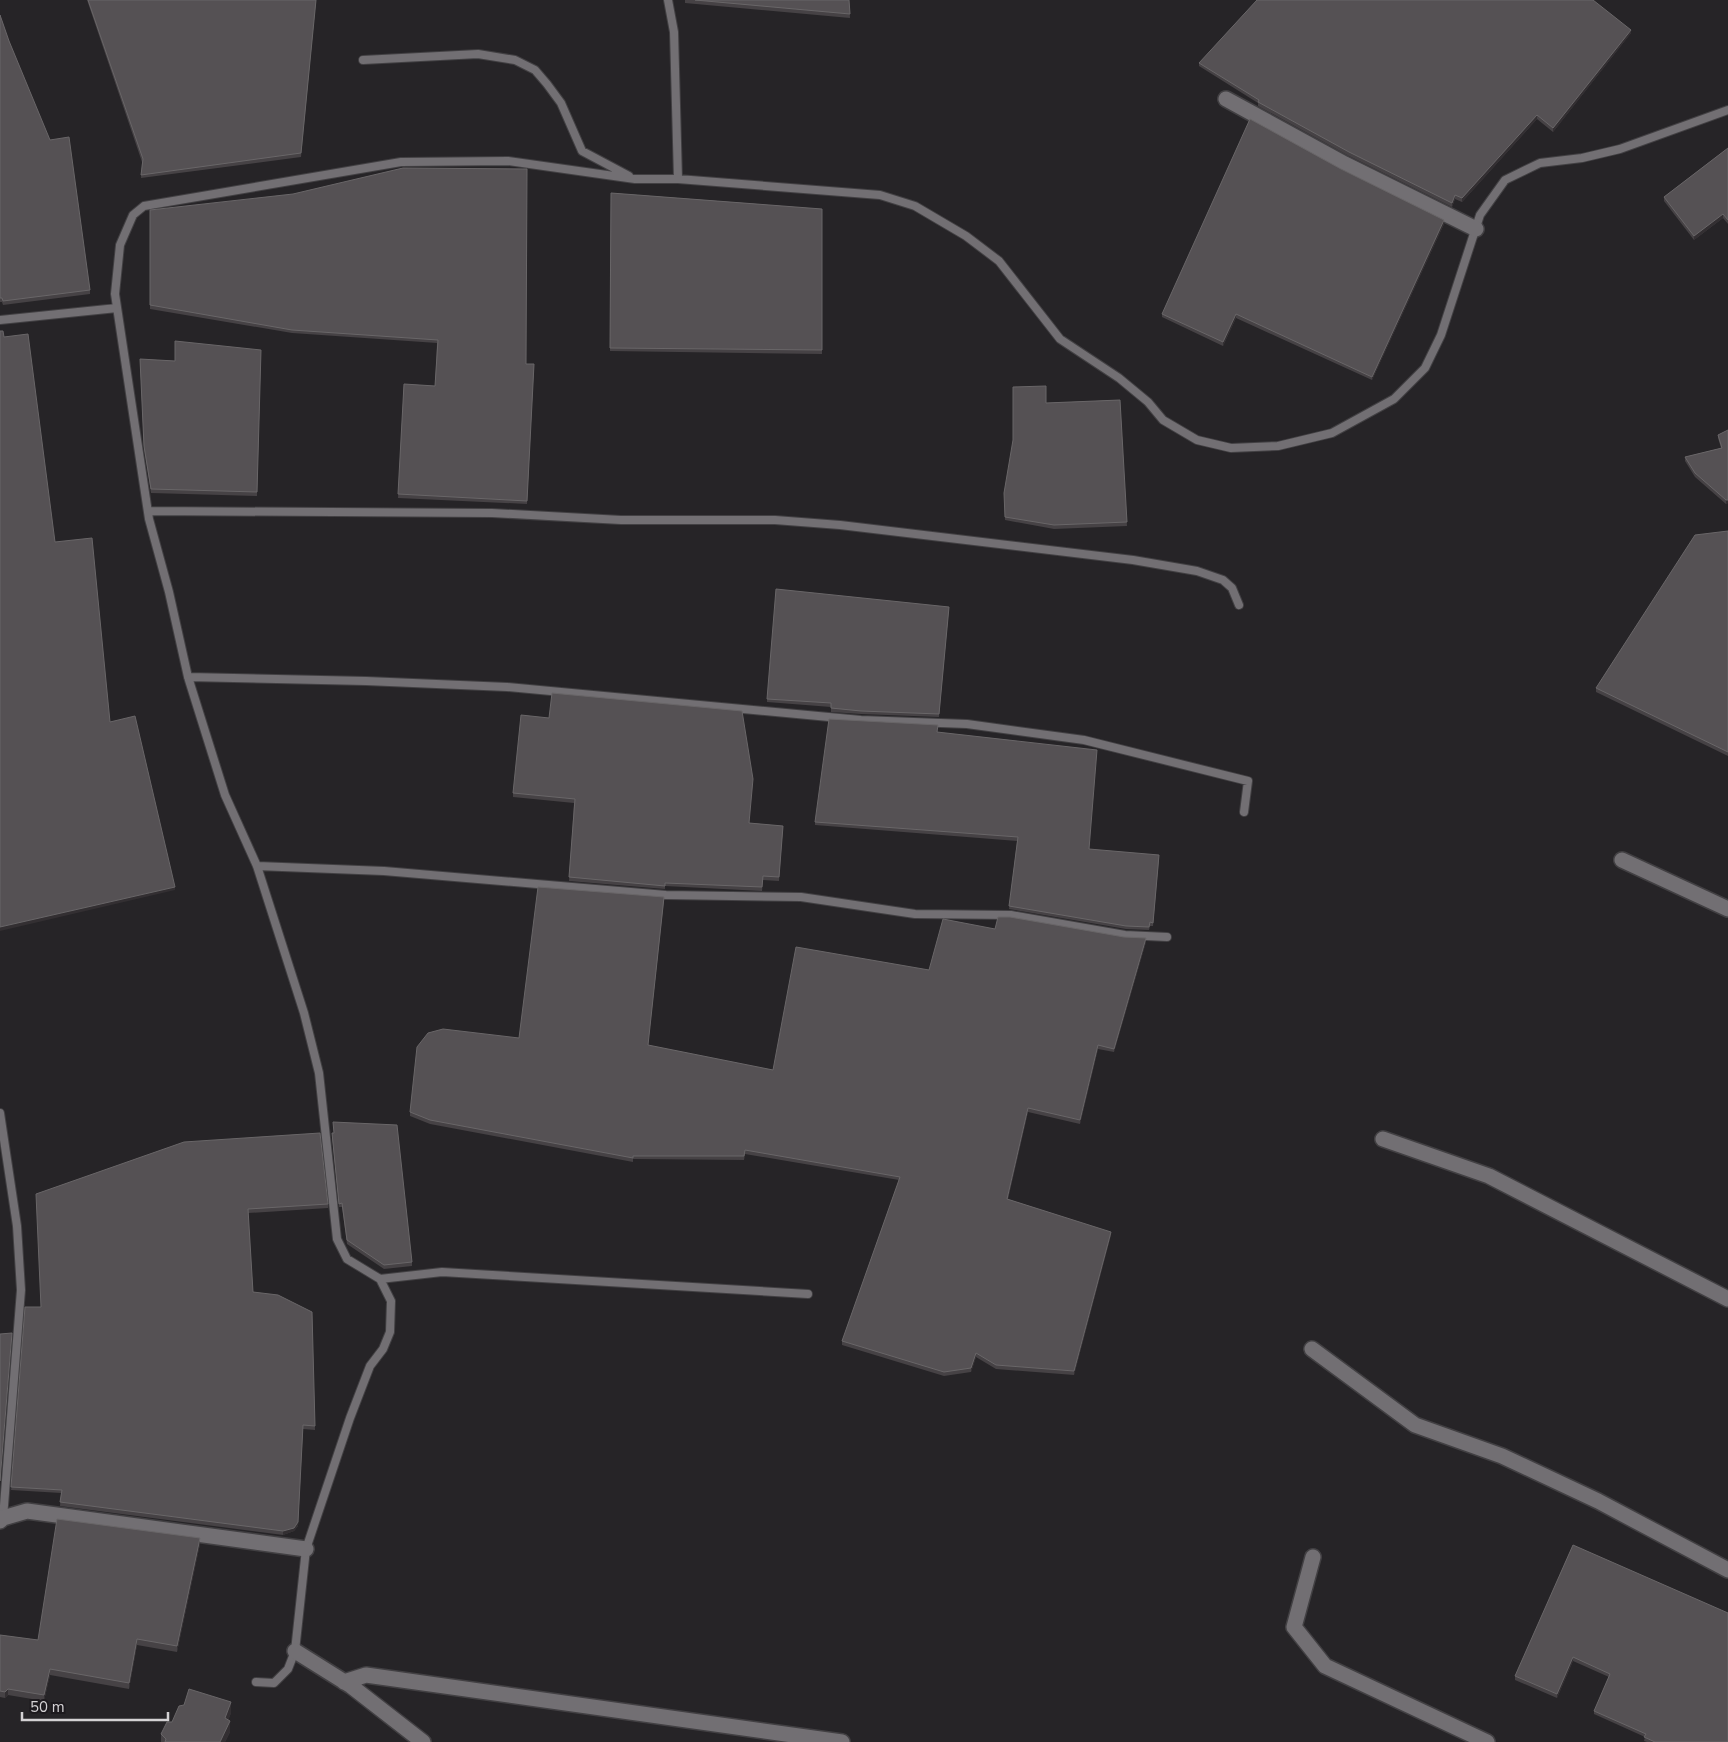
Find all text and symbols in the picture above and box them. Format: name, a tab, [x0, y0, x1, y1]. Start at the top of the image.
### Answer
scale bar	[22, 1690, 169, 1722]
text: 50 m	[30, 1697, 65, 1717]

